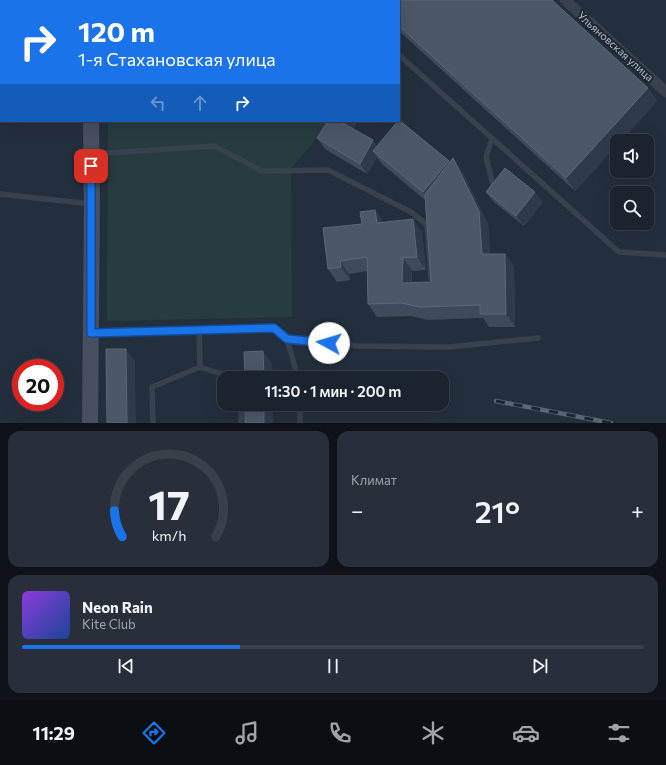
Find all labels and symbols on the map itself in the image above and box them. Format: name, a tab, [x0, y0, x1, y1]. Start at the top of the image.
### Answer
street label: Ульяновская улица	[575, 8, 657, 84]
pin	[74, 149, 108, 183]
position arrow	[308, 322, 350, 364]
speed limit sign: 20	[12, 359, 64, 411]

